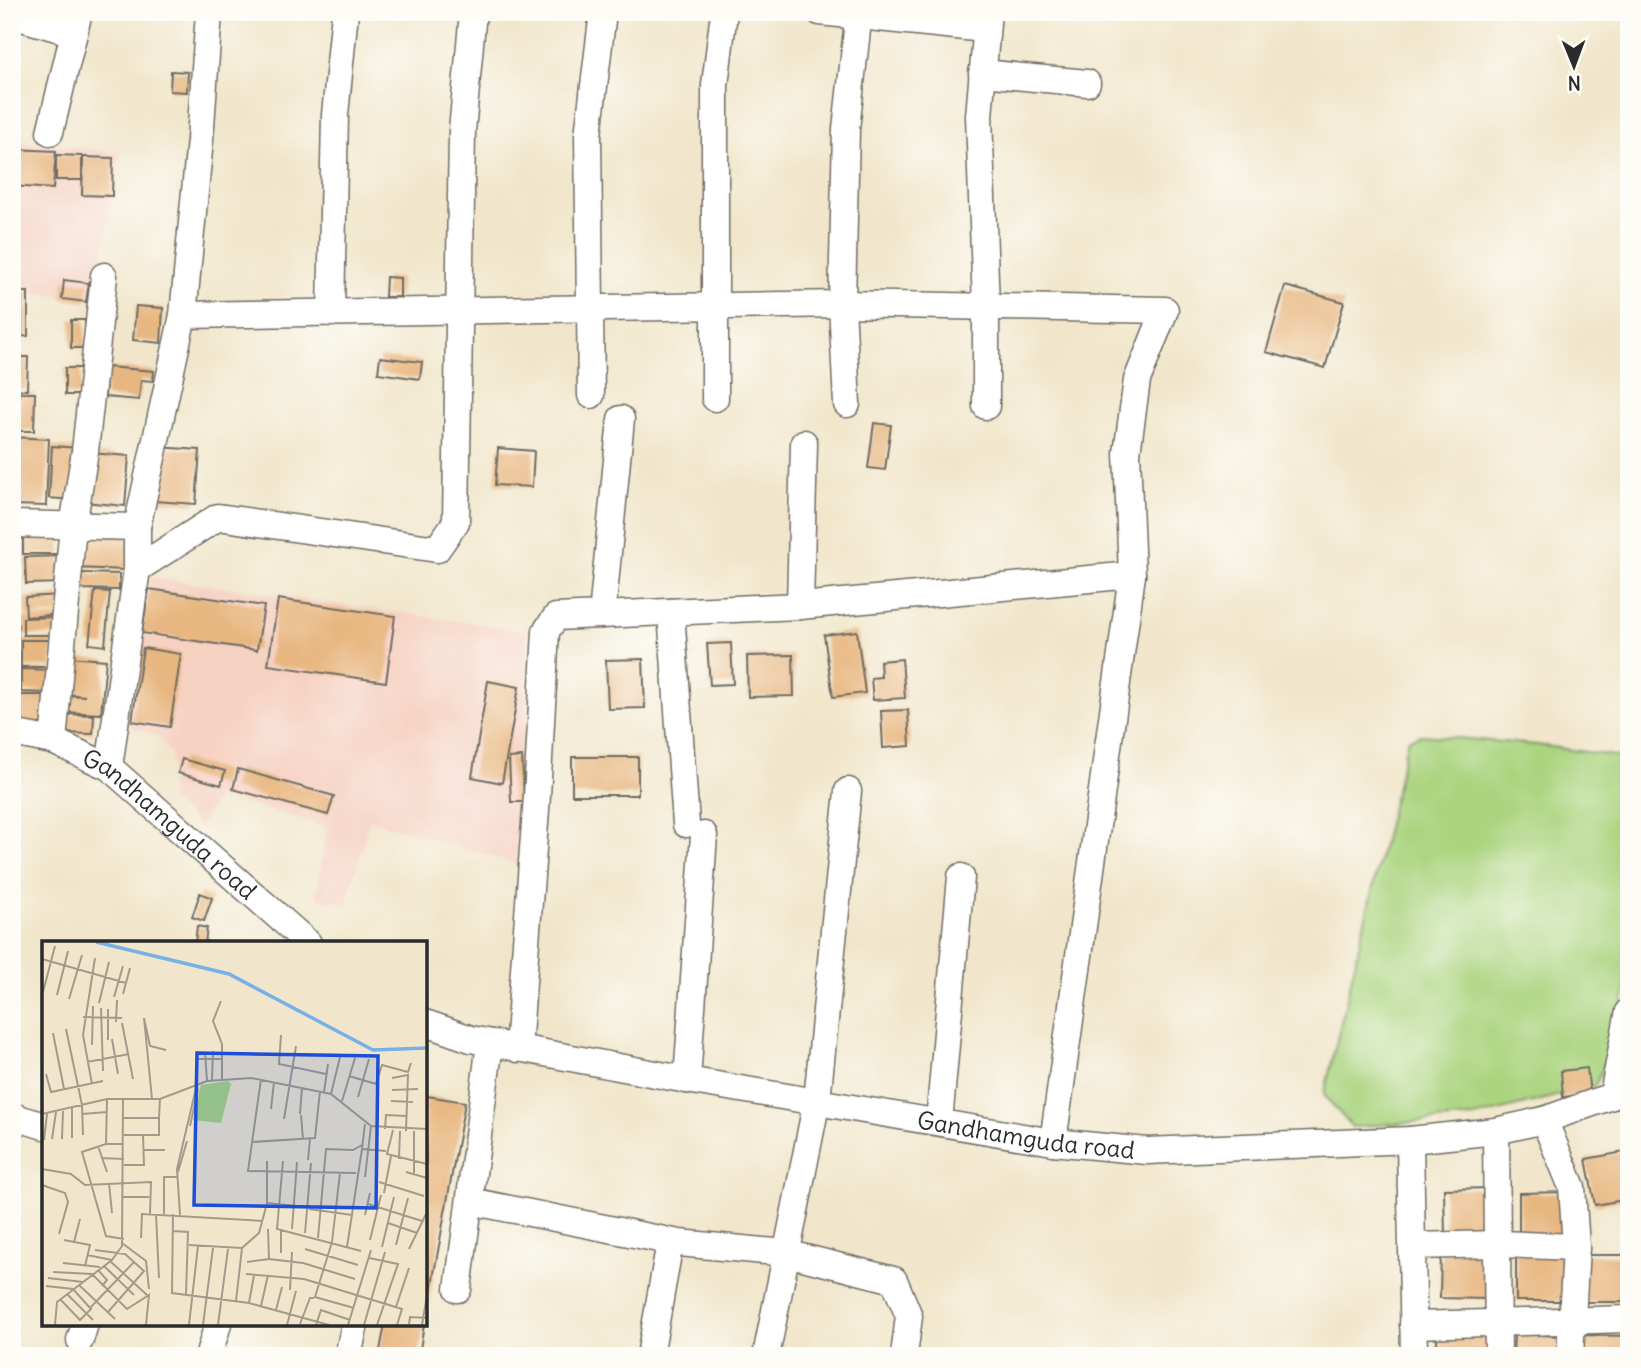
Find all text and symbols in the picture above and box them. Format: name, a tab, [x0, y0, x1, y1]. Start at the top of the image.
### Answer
north arrow	[1540, 32, 1610, 102]
text: N	[1568, 71, 1581, 95]
street label: Gandhamguda road	[78, 742, 263, 906]
inset map	[42, 941, 427, 1326]
street label: Gandhamguda road	[915, 1104, 1136, 1165]

